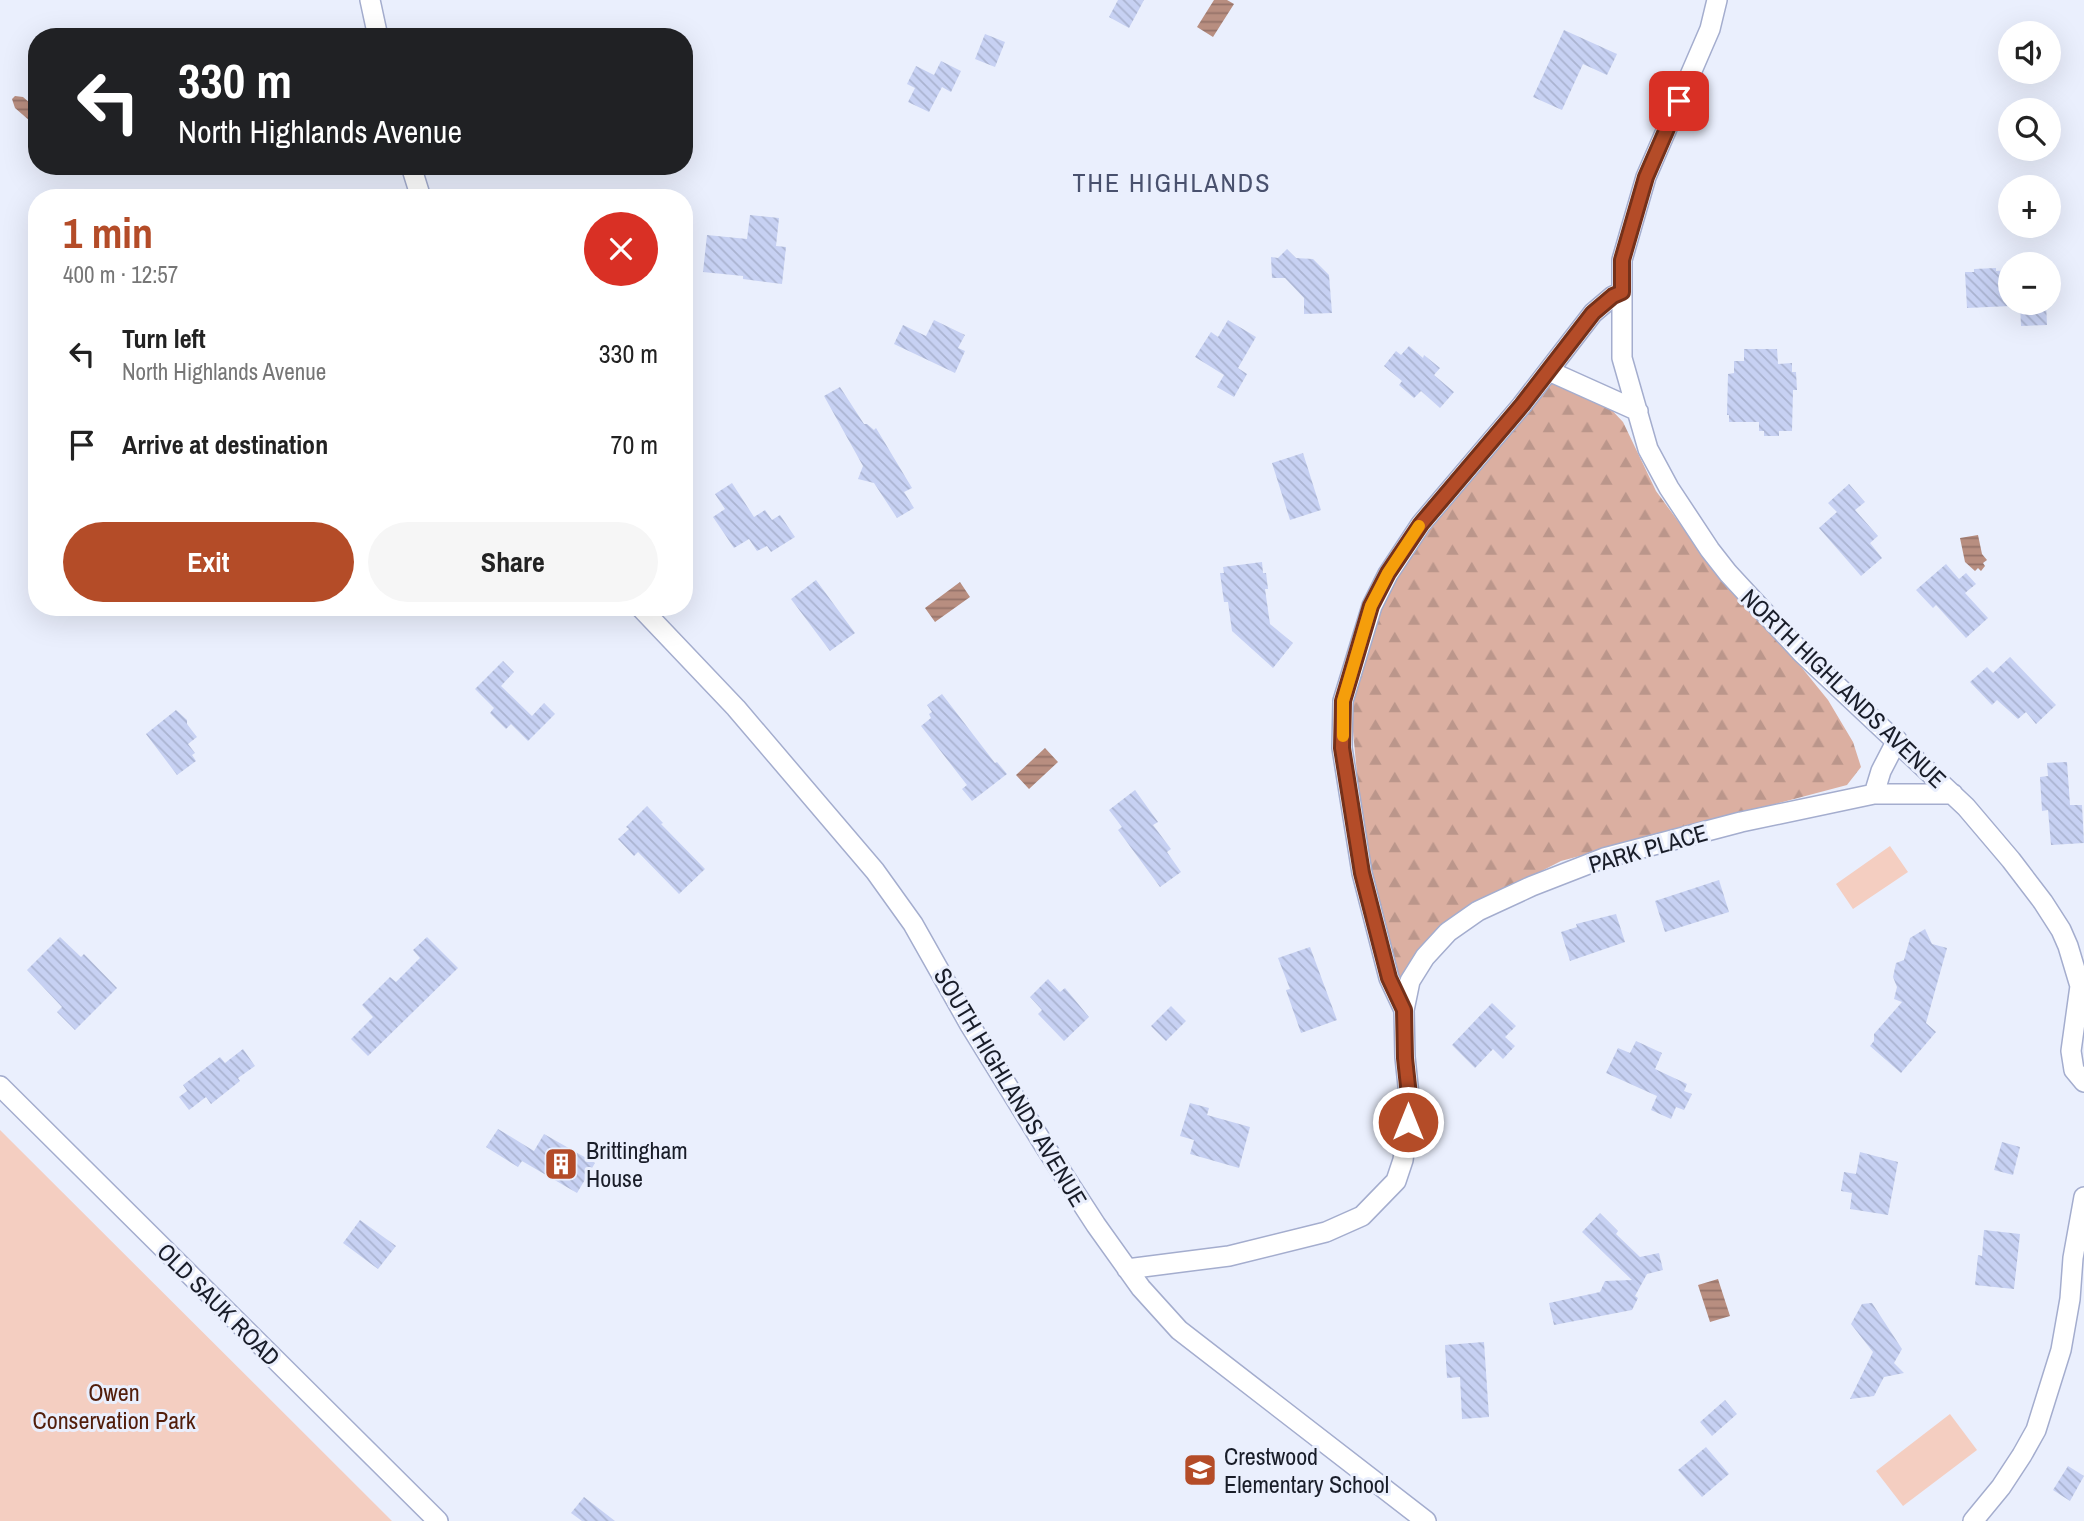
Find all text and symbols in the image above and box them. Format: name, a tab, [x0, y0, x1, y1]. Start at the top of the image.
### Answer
map controls	[1998, 21, 2061, 315]
button: sound	[1998, 21, 2061, 84]
text: 330 m	[178, 47, 292, 113]
icon: left	[63, 56, 154, 147]
pin	[1649, 71, 1709, 131]
icon: arrive	[1660, 82, 1698, 120]
button: search	[1998, 98, 2061, 161]
text: North Highlands Avenue	[178, 110, 462, 153]
district label: THE HIGHLANDS	[1073, 165, 1271, 200]
button: +	[1998, 175, 2061, 238]
text: 1 min	[63, 205, 153, 261]
button: close	[584, 212, 658, 286]
button: −	[1998, 252, 2061, 315]
text: 400 m · 12:57	[63, 259, 178, 290]
text: Turn left	[122, 321, 206, 356]
icon: left	[63, 335, 101, 373]
text: 330 m	[599, 336, 658, 371]
text: North Highlands Avenue	[122, 356, 326, 387]
icon: arrive	[63, 426, 101, 464]
text: Arrive at destination	[122, 427, 328, 462]
text: 70 m	[611, 427, 658, 462]
button: Exit	[63, 522, 354, 602]
button: Share	[368, 522, 658, 602]
street label: NORTH HIGHLANDS AVENUE	[1734, 581, 1954, 795]
street label: PARK PLACE	[1585, 816, 1711, 880]
street label: SOUTH HIGHLANDS AVENUE	[927, 962, 1095, 1212]
position arrow	[1371, 1085, 1445, 1159]
place label: Brittingham House	[586, 1134, 688, 1194]
building icon: Brittingham House	[542, 1145, 580, 1183]
street label: OLD SAUK ROAD	[150, 1235, 288, 1373]
park label: Owen Conservation Park	[33, 1376, 196, 1436]
place label: Crestwood Elementary School	[1224, 1440, 1389, 1500]
school or university icon: Crestwood Elementary School	[1181, 1451, 1219, 1489]

